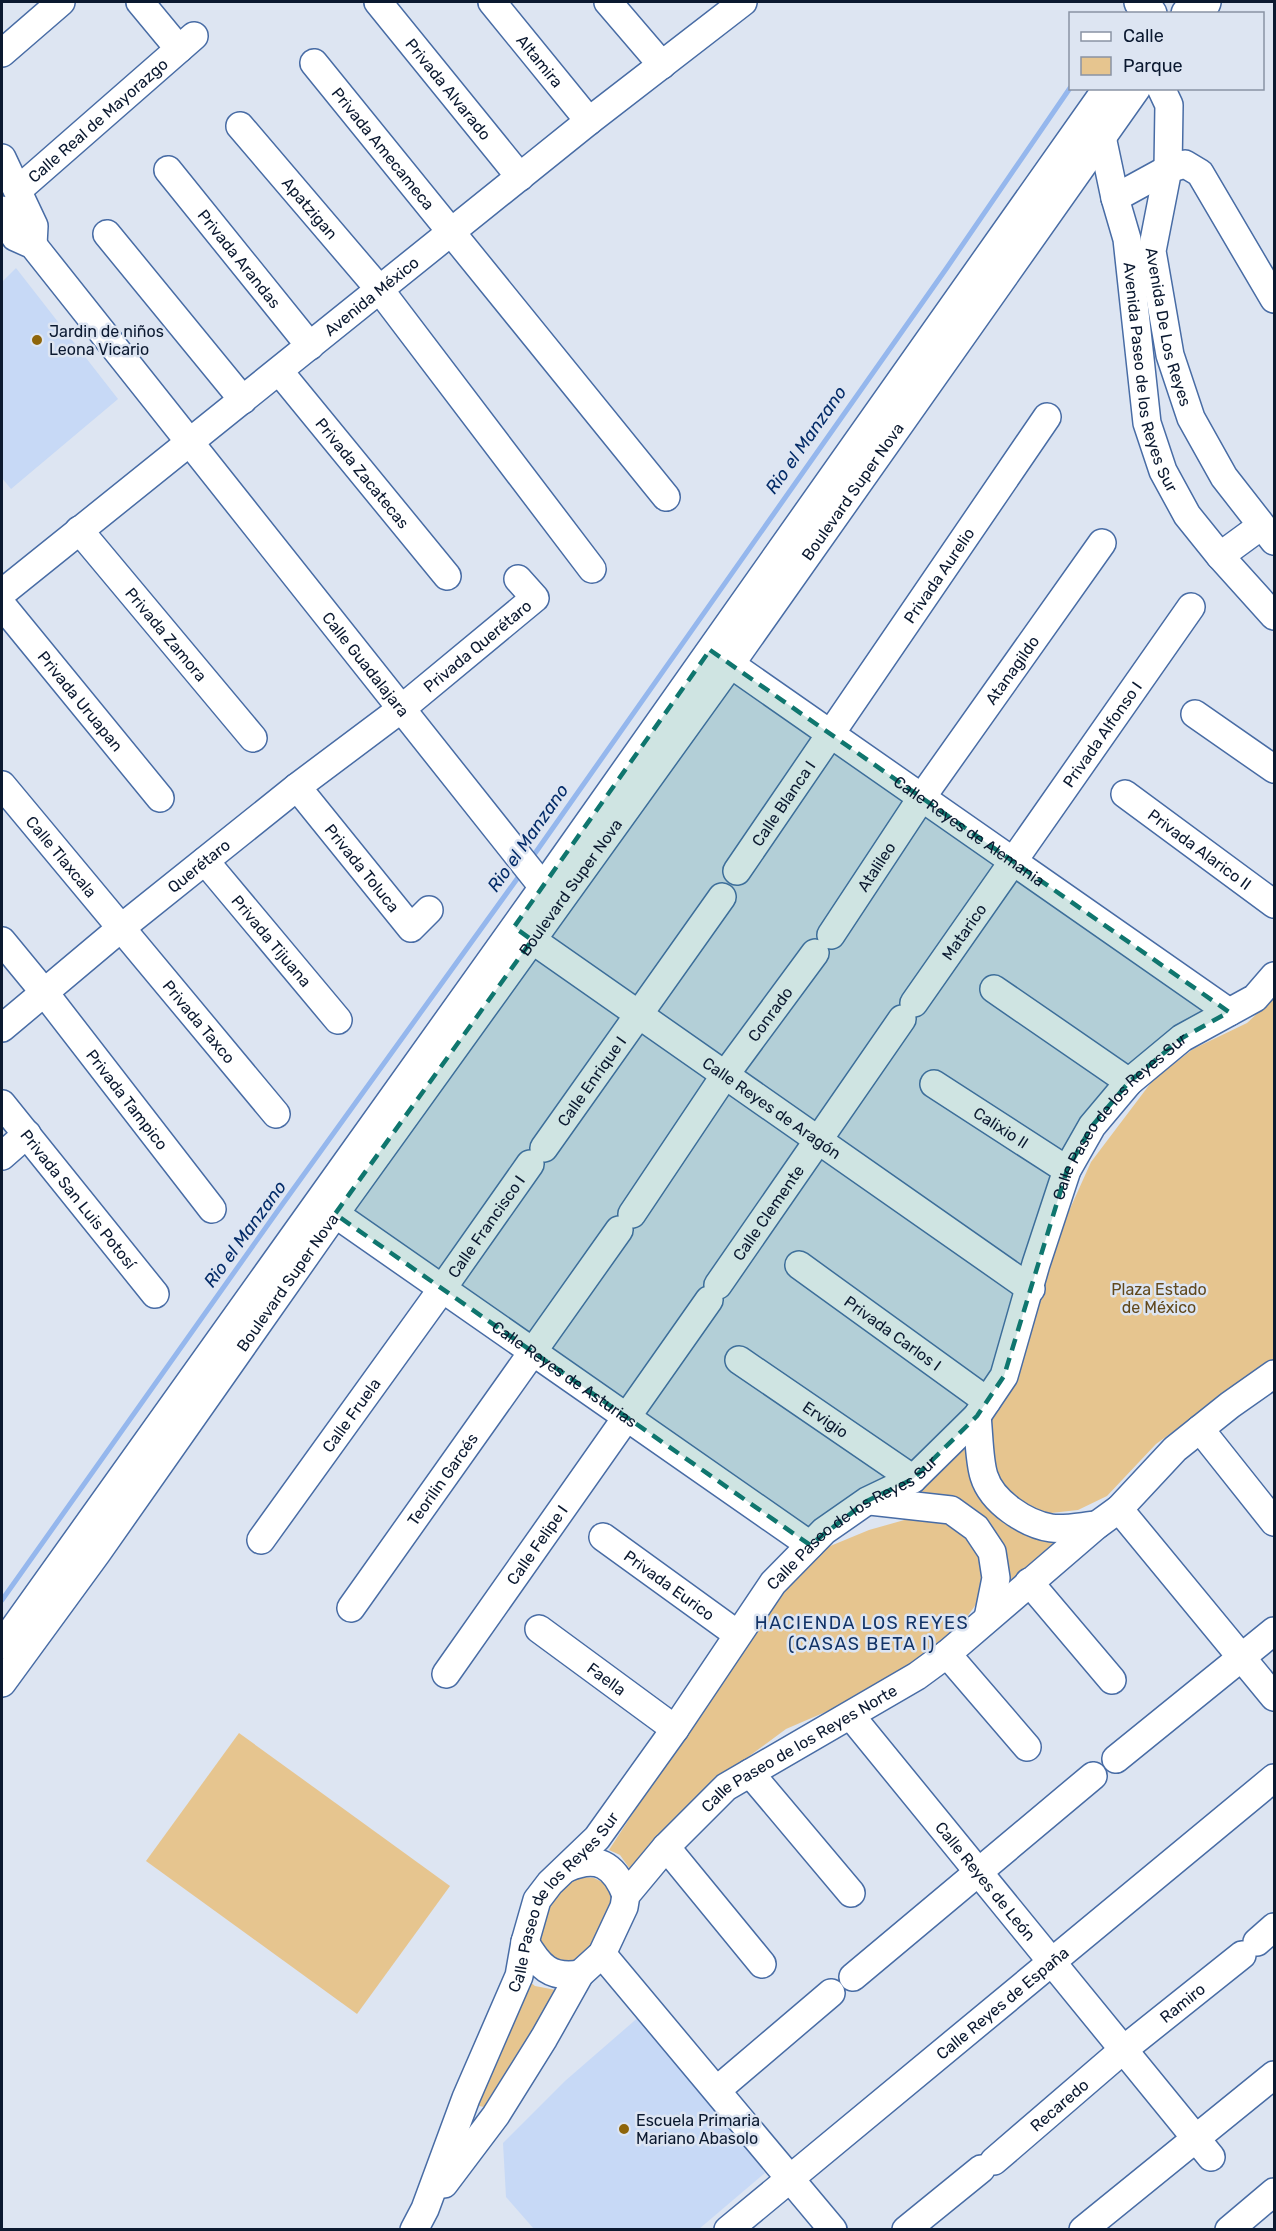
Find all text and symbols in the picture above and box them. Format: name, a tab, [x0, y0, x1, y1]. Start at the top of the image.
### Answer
legend	[1069, 12, 1264, 90]
text: Calle	[1123, 25, 1164, 47]
street label: Altamira	[512, 31, 567, 92]
street label: Privada Alvarado	[401, 35, 495, 144]
street label: Calle Real de Mayorazgo	[24, 54, 172, 187]
text: Parque	[1123, 55, 1183, 77]
street label: Privada Amecameca	[328, 84, 438, 214]
street label: Apatzigan	[278, 174, 341, 243]
street label: Privada Arandas	[194, 206, 285, 312]
street label: Avenida De Los Reyes	[1142, 246, 1195, 409]
street label: Avenida México	[321, 253, 423, 340]
street label: Avenida Paseo de los Reyes Sur	[1120, 261, 1182, 495]
place label: Jardin de niños Leona Vicario	[49, 322, 164, 359]
marker: Jardin de niños Leona Vicario	[30, 333, 44, 347]
water label: Rio el Manzano	[761, 382, 851, 498]
street label: Privada Zacatecas	[311, 414, 413, 532]
street label: Boulevard Super Nova	[798, 419, 908, 564]
street label: Privada Aurelio	[900, 524, 979, 627]
street label: Privada Zamora	[121, 584, 211, 685]
street label: Privada Querétaro	[420, 596, 535, 696]
street label: Calle Guadalajara	[318, 608, 413, 721]
street label: Atanagildo	[982, 632, 1043, 708]
street label: Privada Uruapan	[34, 647, 127, 755]
street label: Privada Alfonso I	[1059, 678, 1146, 791]
street label: Calle Blanca I	[748, 757, 819, 850]
street label: Calle Reyes de Alemania	[890, 772, 1048, 891]
water label: Rio el Manzano	[483, 780, 573, 896]
street label: Privada Alarico II	[1144, 805, 1255, 894]
street label: Calle Tlaxcala	[22, 812, 101, 901]
street label: Boulevard Super Nova	[515, 815, 626, 959]
street label: Privada Toluca	[321, 820, 403, 916]
street label: Querétaro	[164, 835, 234, 897]
street label: Atalileo	[853, 839, 900, 895]
street label: Privada Tijuana	[228, 891, 315, 991]
street label: Matarico	[938, 900, 991, 964]
street label: Privada Taxco	[159, 976, 239, 1067]
street label: Conrado	[744, 983, 797, 1045]
street label: Calle Paseo de los Reyes Sur	[1049, 1029, 1190, 1203]
street label: Calle Enrique I	[553, 1033, 630, 1130]
street label: Privada Tampico	[82, 1046, 172, 1154]
street label: Calle Reyes de Aragón	[699, 1053, 845, 1163]
street label: Calixio II	[970, 1103, 1032, 1153]
street label: Privada San Luis Potosí	[16, 1126, 141, 1274]
street label: Calle Clemente	[729, 1162, 808, 1264]
street label: Calle Francisco I	[444, 1172, 529, 1282]
water label: Rio el Manzano	[199, 1176, 291, 1292]
street label: Boulevard Super Nova	[233, 1210, 342, 1355]
park label: Plaza Estado de México	[1111, 1280, 1207, 1317]
street label: Privada Carlos I	[841, 1292, 945, 1375]
street label: Calle Reyes de Asturias	[488, 1317, 641, 1431]
street label: Calle Fruela	[318, 1375, 385, 1456]
street label: Ervigio	[799, 1397, 852, 1442]
street label: Teorilin Garcés	[404, 1429, 482, 1529]
street label: Calle Paseo de los Reyes Sur	[763, 1452, 941, 1594]
street label: Calle Felipe I	[503, 1502, 572, 1589]
street label: Privada Eurico	[620, 1546, 718, 1625]
district label: HACIENDA LOS REYES (CASAS BETA I)	[755, 1612, 969, 1655]
street label: Faella	[583, 1659, 629, 1700]
street label: Calle Paseo de los Reyes Norte	[697, 1681, 900, 1816]
street label: Calle Paseo de los Reyes Sur	[504, 1808, 623, 1995]
street label: Calle Reyes de León	[931, 1818, 1039, 1945]
street label: Calle Reyes de España	[933, 1943, 1073, 2064]
street label: Ramiro	[1156, 1979, 1209, 2027]
street label: Recaredo	[1027, 2075, 1092, 2136]
place label: Escuela Primaria Mariano Abasolo	[636, 2111, 760, 2148]
marker: Escuela Primaria Mariano Abasolo	[617, 2122, 631, 2136]

